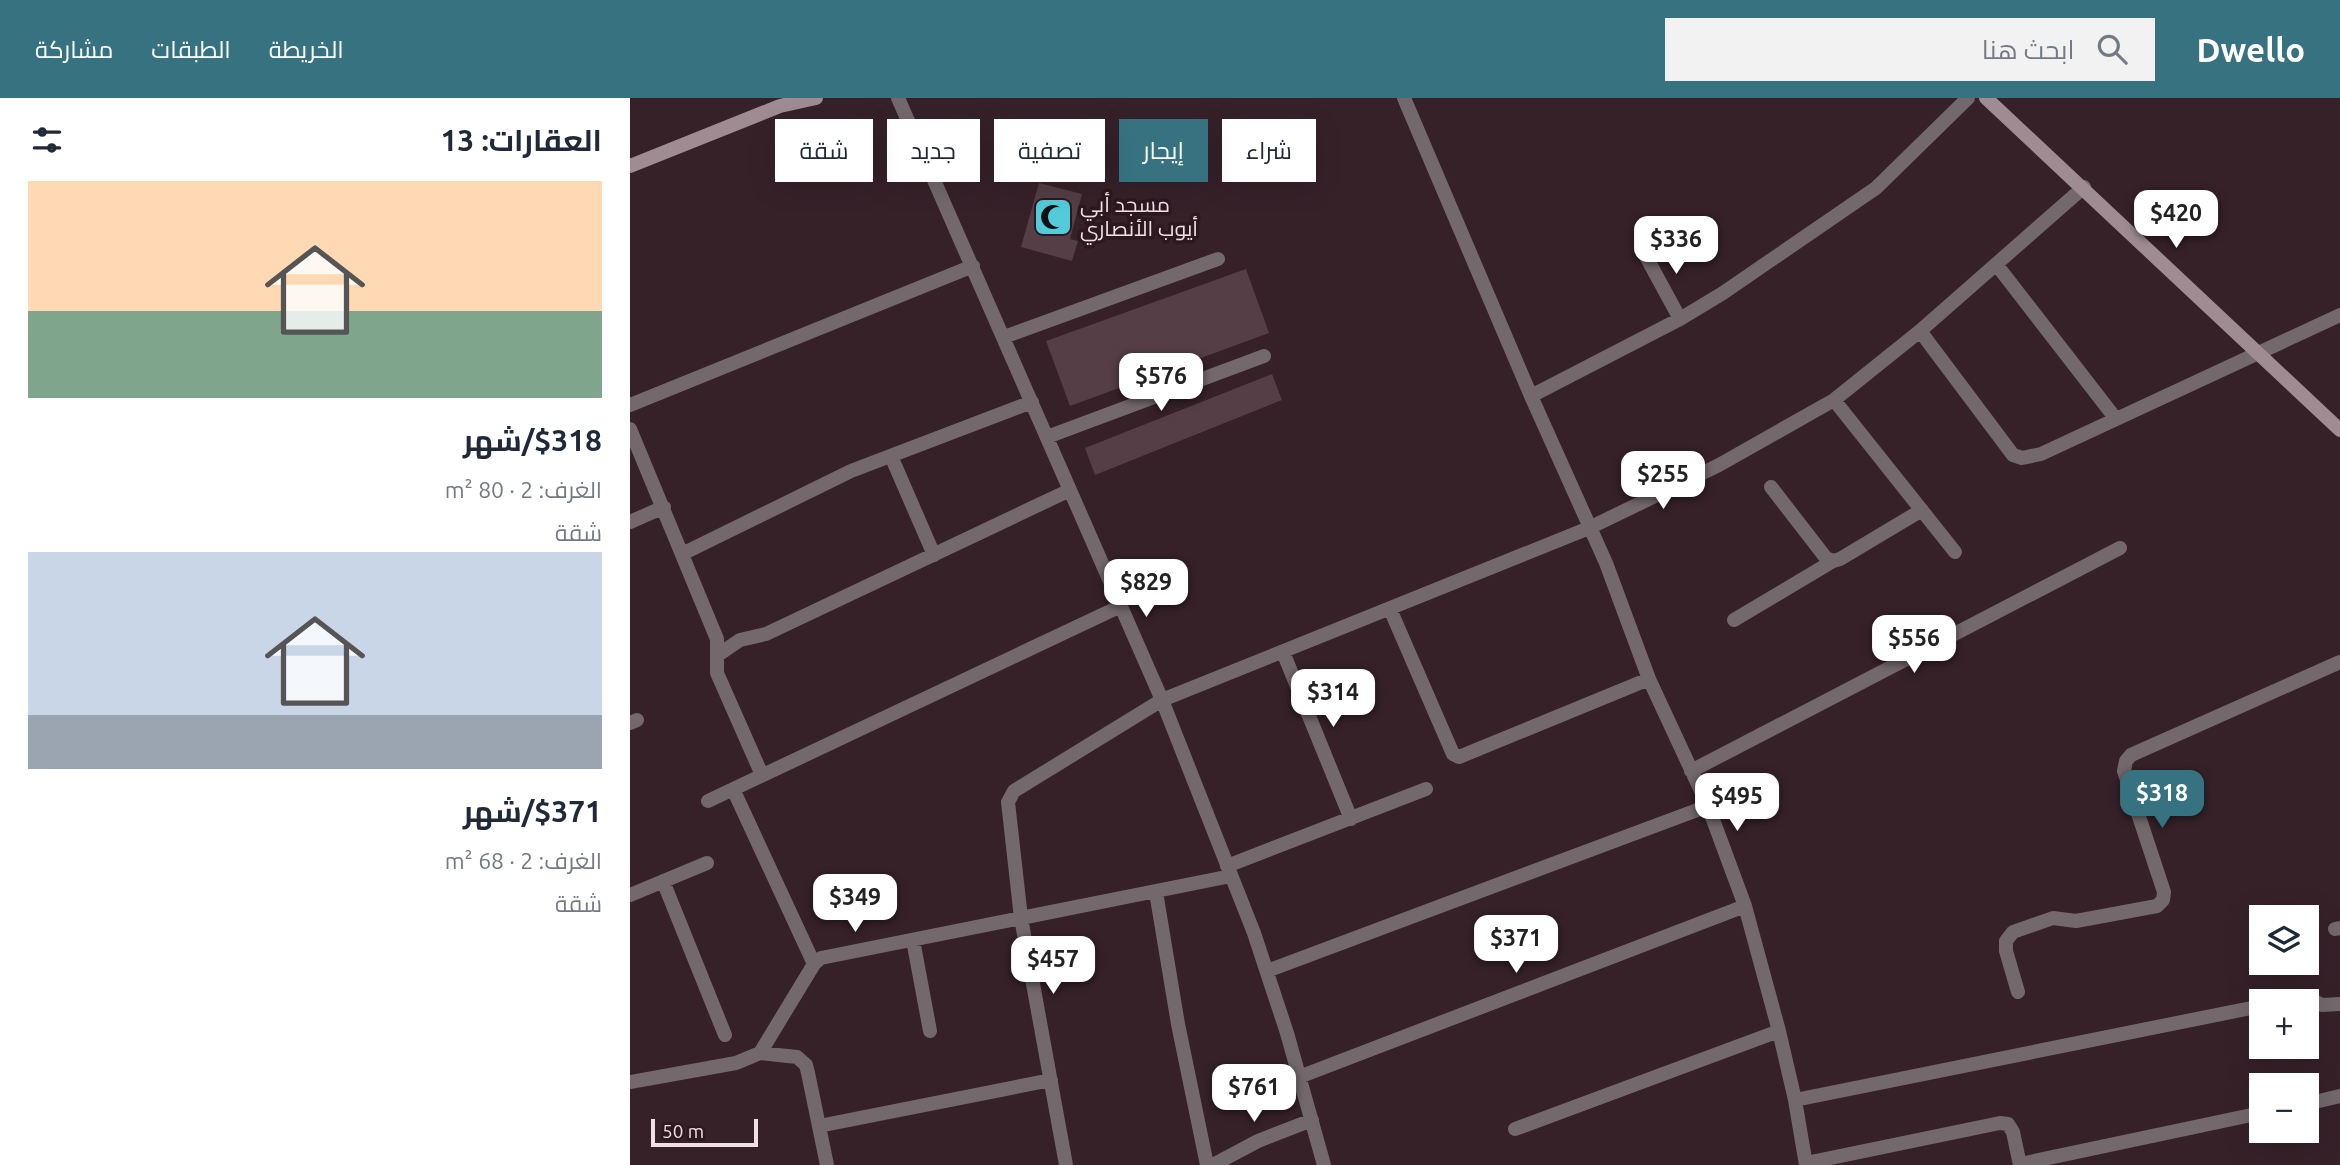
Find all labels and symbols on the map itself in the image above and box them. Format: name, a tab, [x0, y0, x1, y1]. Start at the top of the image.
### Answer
pin: $420	[2135, 190, 2217, 250]
place label: مسجد أبي أيوب الأنصاري	[1080, 192, 1198, 245]
mosque icon: مسجد أبي أيوب الأنصاري	[1032, 196, 1074, 238]
pin: $336	[1635, 216, 1717, 276]
pin: $576	[1120, 354, 1202, 413]
pin: $255	[1622, 452, 1704, 511]
pin: $829	[1105, 560, 1187, 619]
pin: $556	[1873, 616, 1955, 675]
pin: $314	[1292, 670, 1374, 729]
pin: $318	[2121, 770, 2203, 830]
pin: $495	[1696, 774, 1778, 833]
pin: $349	[814, 874, 896, 934]
pin: $371	[1475, 916, 1557, 975]
pin: $457	[1012, 936, 1094, 996]
pin: $761	[1213, 1065, 1295, 1124]
scale bar	[651, 1116, 758, 1148]

